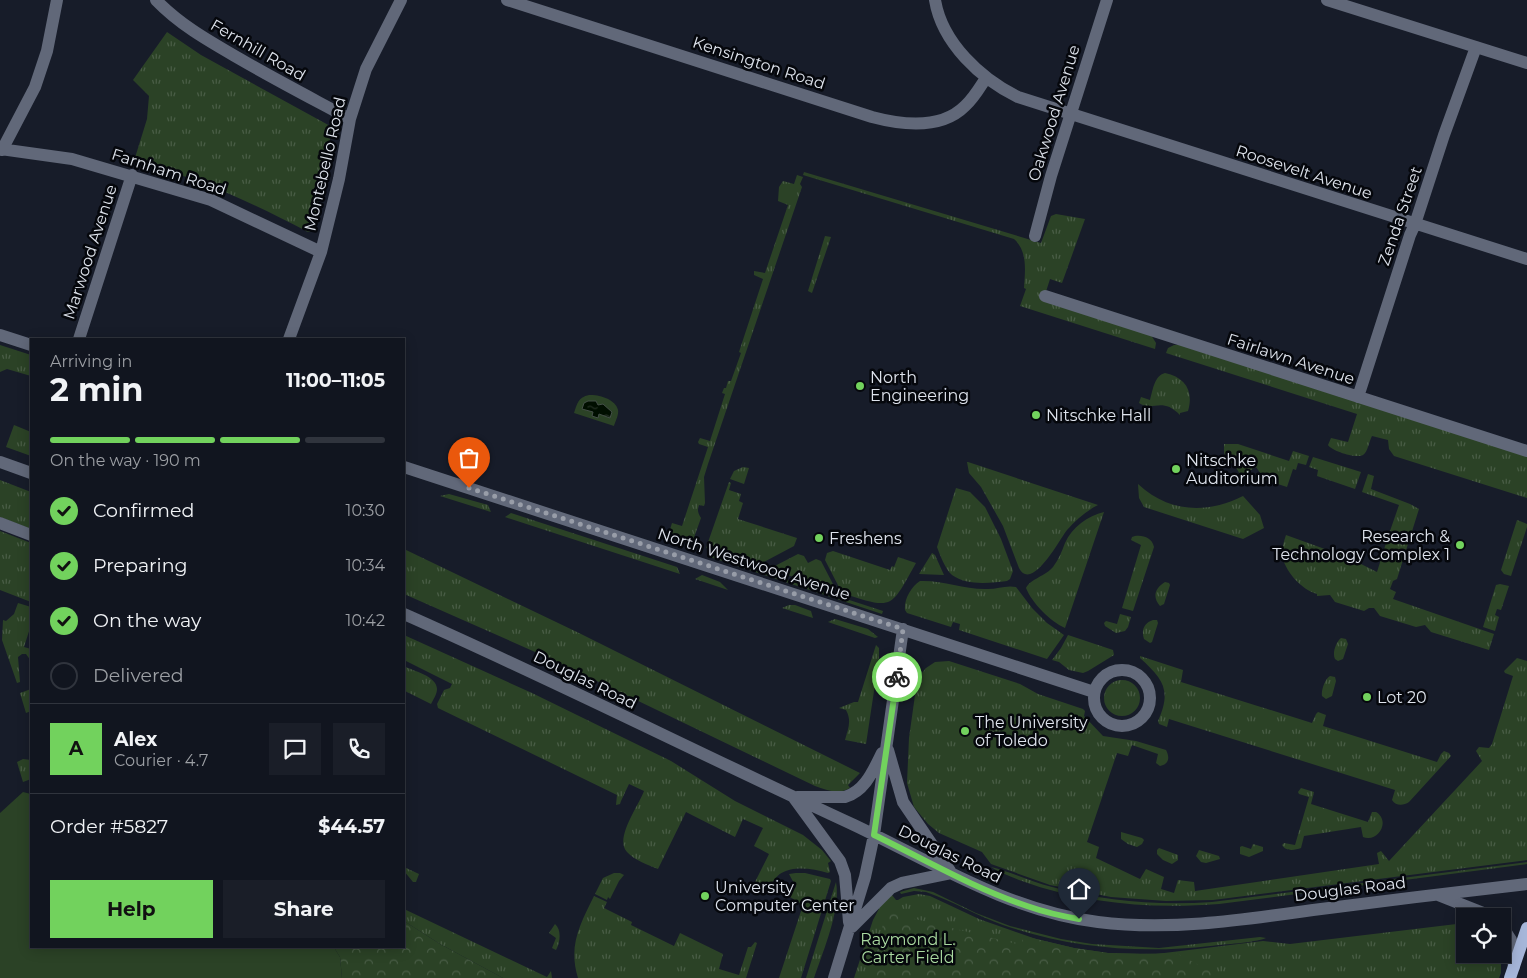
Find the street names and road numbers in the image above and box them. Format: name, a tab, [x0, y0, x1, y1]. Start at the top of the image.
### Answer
street label: Fernhill Road	[207, 15, 309, 85]
street label: Kensington Road	[690, 33, 828, 93]
street label: Oakwood Avenue	[1024, 43, 1084, 183]
street label: Montebello Road	[300, 95, 350, 233]
street label: Roosevelt Avenue	[1233, 141, 1375, 203]
street label: Farnham Road	[109, 144, 229, 200]
street label: Zenda Street	[1374, 163, 1426, 268]
street label: Marwood Avenue	[59, 182, 121, 322]
street label: Fairlawn Avenue	[1225, 329, 1357, 389]
street label: North Westwood Avenue	[655, 524, 853, 604]
street label: Douglas Road	[530, 647, 640, 713]
street label: Douglas Road	[895, 821, 1005, 887]
street label: Douglas Road	[1293, 873, 1407, 905]

